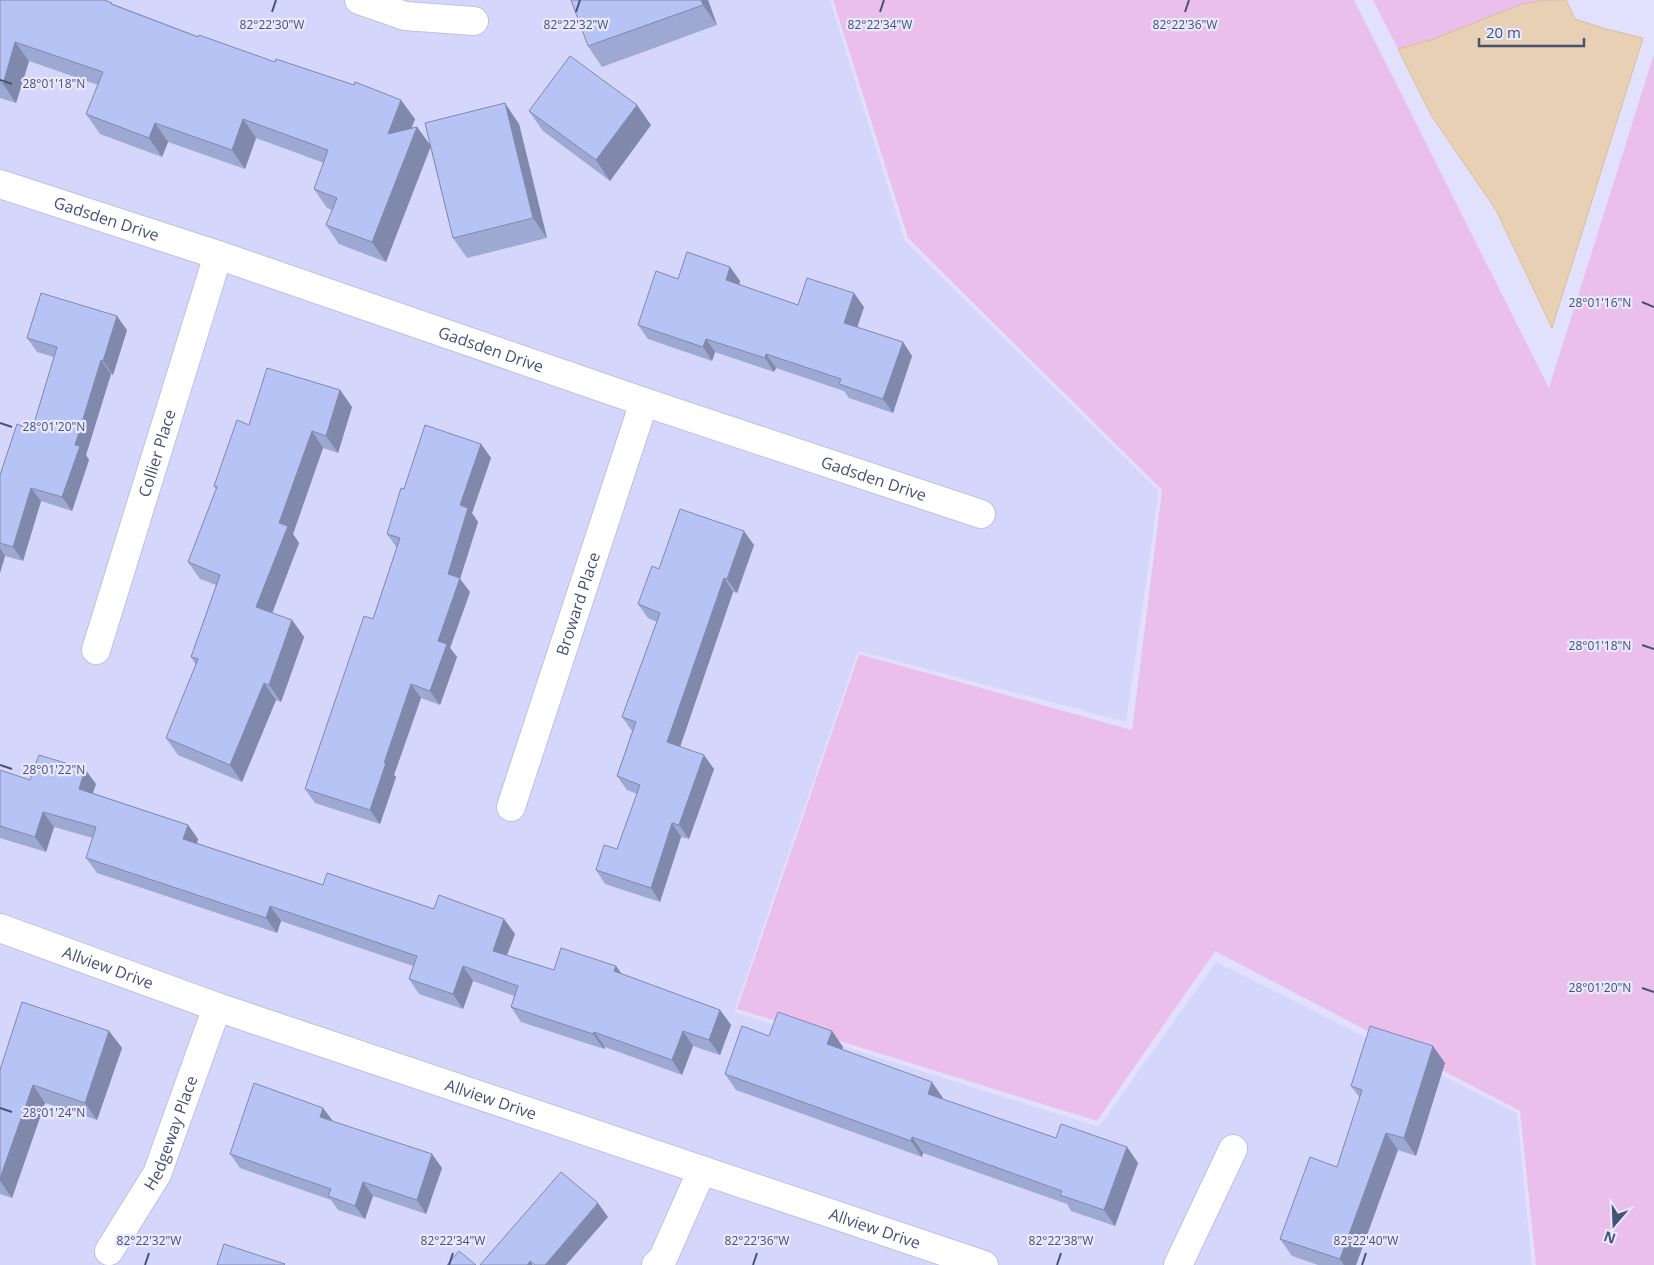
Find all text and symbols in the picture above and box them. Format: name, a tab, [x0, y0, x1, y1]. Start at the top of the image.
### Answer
scale bar	[1479, 15, 1584, 47]
text: 82°22'30"W	[240, 16, 304, 33]
text: 82°22'32"W	[544, 16, 608, 33]
text: 82°22'34"W	[848, 16, 912, 33]
text: 82°22'36"W	[1153, 16, 1217, 33]
text: 20 m	[1486, 22, 1521, 42]
text: 28°01'18"N	[23, 75, 85, 92]
street label: Gadsden Drive	[51, 191, 162, 246]
text: 28°01'16"N	[1569, 294, 1631, 311]
street label: Gadsden Drive	[435, 321, 546, 378]
street label: Collier Place	[133, 407, 181, 500]
text: 28°01'20"N	[23, 418, 85, 435]
street label: Gadsden Drive	[818, 451, 929, 506]
street label: Broward Place	[551, 549, 605, 658]
text: 28°01'18"N	[1569, 637, 1631, 654]
text: 28°01'22"N	[23, 761, 85, 778]
street label: Allview Drive	[60, 941, 156, 994]
text: 28°01'20"N	[1569, 979, 1631, 996]
street label: Hedgeway Place	[139, 1073, 202, 1194]
street label: Allview Drive	[442, 1074, 540, 1125]
text: 28°01'24"N	[23, 1104, 85, 1121]
north arrow	[1589, 1200, 1639, 1250]
street label: Allview Drive	[826, 1203, 923, 1254]
text: N	[1601, 1227, 1618, 1249]
text: 82°22'32"W	[117, 1232, 181, 1249]
text: 82°22'34"W	[421, 1232, 485, 1249]
text: 82°22'36"W	[725, 1232, 789, 1249]
text: 82°22'38"W	[1029, 1232, 1093, 1249]
text: 82°22'40"W	[1334, 1232, 1398, 1249]

